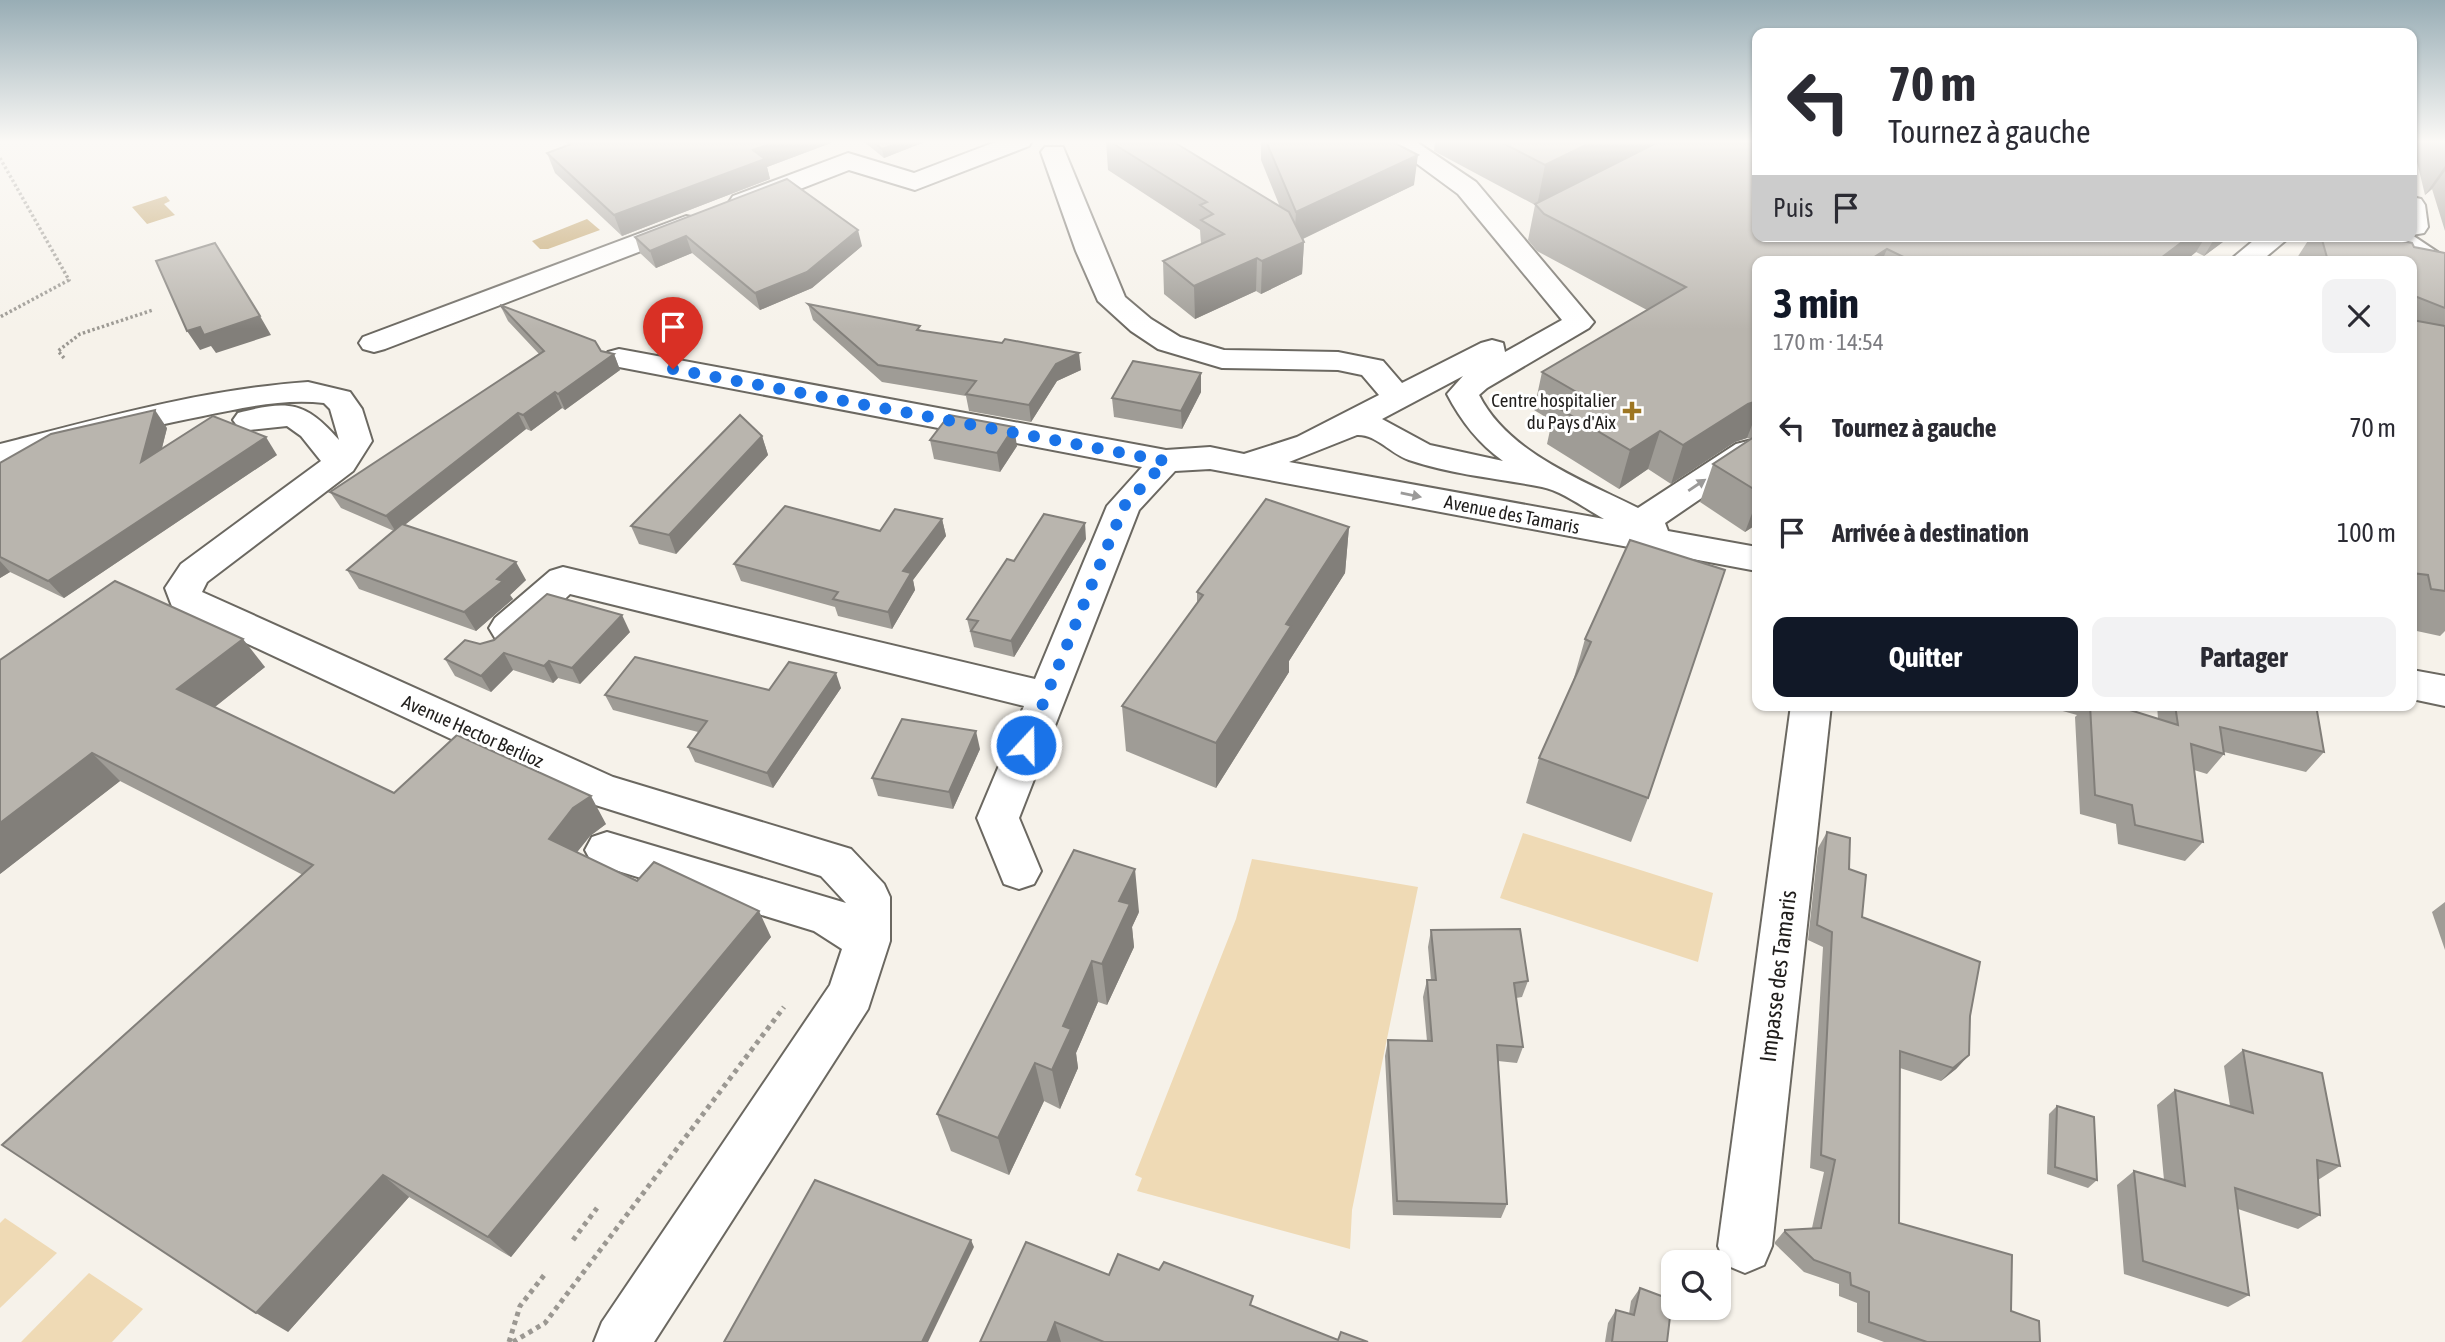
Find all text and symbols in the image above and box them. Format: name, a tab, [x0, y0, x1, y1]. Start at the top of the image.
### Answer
text: 70 m	[1888, 55, 1976, 111]
icon: left	[1773, 56, 1864, 147]
text: Tournez à gauche	[1888, 113, 2091, 150]
icon: arrive	[1827, 189, 1865, 227]
text: Puis	[1773, 193, 1813, 223]
text: 3 min	[1773, 279, 1859, 327]
button: close	[2322, 279, 2396, 353]
pin	[643, 297, 703, 369]
icon: arrive	[654, 308, 692, 346]
text: 170 m · 14:54	[1773, 329, 1884, 355]
place label: Centre hospitalier du Pays d'Aix	[1491, 389, 1616, 433]
marker: Centre hospitalier du Pays d'Aix	[1622, 401, 1642, 421]
icon: left	[1773, 409, 1811, 447]
text: Tournez à gauche	[1832, 413, 1997, 443]
text: 70 m	[2349, 413, 2396, 443]
one-way arrow	[1687, 479, 1706, 492]
one-way arrow	[1400, 489, 1422, 500]
street label: Avenue des Tamaris	[1443, 490, 1582, 538]
icon: arrive	[1773, 514, 1811, 552]
text: Arrivée à destination	[1832, 518, 2029, 548]
text: 100 m	[2337, 518, 2396, 548]
button: Quitter	[1773, 617, 2078, 697]
button: Partager	[2092, 617, 2396, 697]
street label: Avenue Hector Berlioz	[399, 690, 547, 772]
position arrow	[989, 708, 1063, 782]
street label: Impasse des Tamaris	[1755, 889, 1801, 1063]
map controls	[1661, 1250, 1731, 1320]
button: search	[1661, 1250, 1731, 1320]

